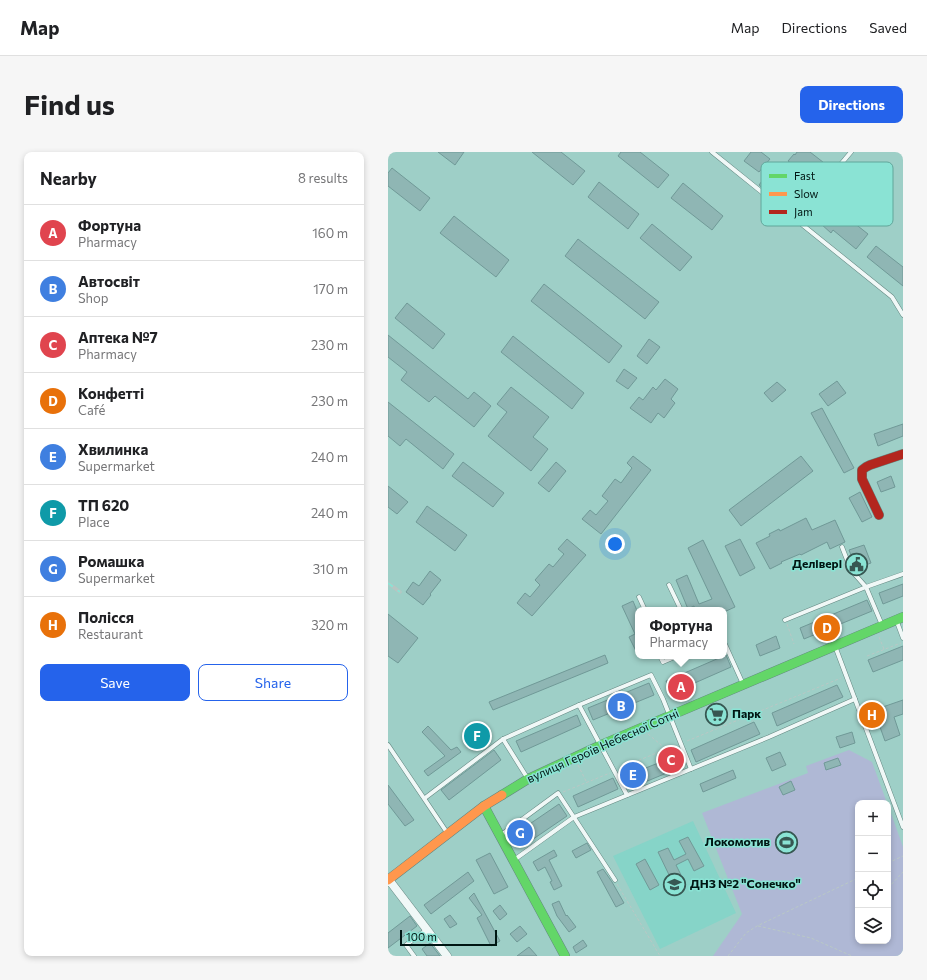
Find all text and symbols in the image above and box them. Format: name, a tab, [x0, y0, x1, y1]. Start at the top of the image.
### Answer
text: Map	[20, 16, 59, 39]
text: Map	[731, 19, 760, 36]
text: Directions	[782, 19, 847, 36]
text: Saved	[869, 19, 907, 36]
button: Directions	[800, 86, 903, 123]
text: Find us	[24, 87, 115, 121]
legend	[761, 162, 893, 226]
text: Nearby	[40, 168, 97, 189]
text: Fast	[794, 169, 816, 182]
text: 8 results	[298, 170, 348, 186]
text: Slow	[794, 187, 819, 200]
text: Jam	[794, 205, 813, 219]
text: Фортуна	[78, 216, 141, 234]
text: A	[48, 225, 58, 241]
text: 160 m	[312, 225, 348, 241]
text: Pharmacy	[78, 234, 137, 250]
text: Автосвіт	[78, 272, 140, 290]
text: B	[49, 281, 57, 297]
text: 170 m	[313, 281, 348, 297]
text: Shop	[78, 290, 109, 306]
text: Аптека №7	[78, 328, 158, 346]
text: C	[49, 337, 57, 353]
text: 230 m	[311, 337, 348, 353]
text: Pharmacy	[78, 346, 137, 362]
text: Конфетті	[78, 384, 144, 402]
text: D	[48, 393, 58, 409]
text: 230 m	[311, 393, 348, 409]
text: Café	[78, 402, 105, 418]
text: Хвилинка	[78, 440, 148, 458]
text: E	[49, 449, 57, 465]
text: 240 m	[311, 449, 348, 465]
text: Supermarket	[78, 458, 155, 474]
text: ТП 620	[78, 496, 129, 514]
text: F	[49, 505, 57, 521]
text: 240 m	[311, 505, 348, 521]
text: Place	[78, 514, 110, 530]
your location	[605, 534, 625, 554]
public building icon: Делівері	[844, 551, 870, 577]
text: Ромашка	[78, 552, 144, 570]
place label: Делівері	[792, 556, 842, 570]
text: G	[48, 561, 58, 577]
text: 310 m	[313, 561, 348, 577]
text: Supermarket	[78, 570, 155, 586]
popup	[635, 607, 727, 659]
text: Полісся	[78, 608, 134, 626]
pin: D	[814, 613, 840, 643]
text: Фортуна	[649, 616, 713, 634]
text: H	[48, 617, 58, 633]
text: 320 m	[311, 617, 348, 633]
text: Restaurant	[78, 626, 143, 642]
text: Pharmacy	[649, 634, 708, 650]
button: Save	[40, 664, 190, 701]
button: Share	[198, 664, 348, 701]
pin: A	[668, 672, 694, 702]
pin: B	[608, 691, 634, 721]
pin: H	[859, 700, 885, 730]
supermarket icon: Парк	[704, 701, 730, 727]
street label: вулиця Героїв Небесної Сотні	[524, 705, 681, 785]
place label: Парк	[732, 706, 761, 720]
pin: F	[464, 721, 490, 751]
pin: C	[658, 745, 684, 775]
pin: E	[620, 760, 646, 790]
map controls	[855, 800, 891, 944]
button: +	[855, 800, 891, 836]
pin: G	[507, 818, 533, 848]
sports icon: Локомотив	[773, 829, 799, 855]
place label: Локомотив	[705, 834, 770, 848]
button: −	[855, 836, 891, 872]
school or university icon: ДНЗ №2 "Сонечко"	[662, 871, 688, 897]
button: locate	[855, 872, 891, 908]
place label: ДНЗ №2 "Сонечко"	[690, 876, 801, 890]
button: layers	[855, 908, 891, 944]
scale bar	[400, 928, 497, 947]
text: 100 m	[406, 930, 437, 943]

